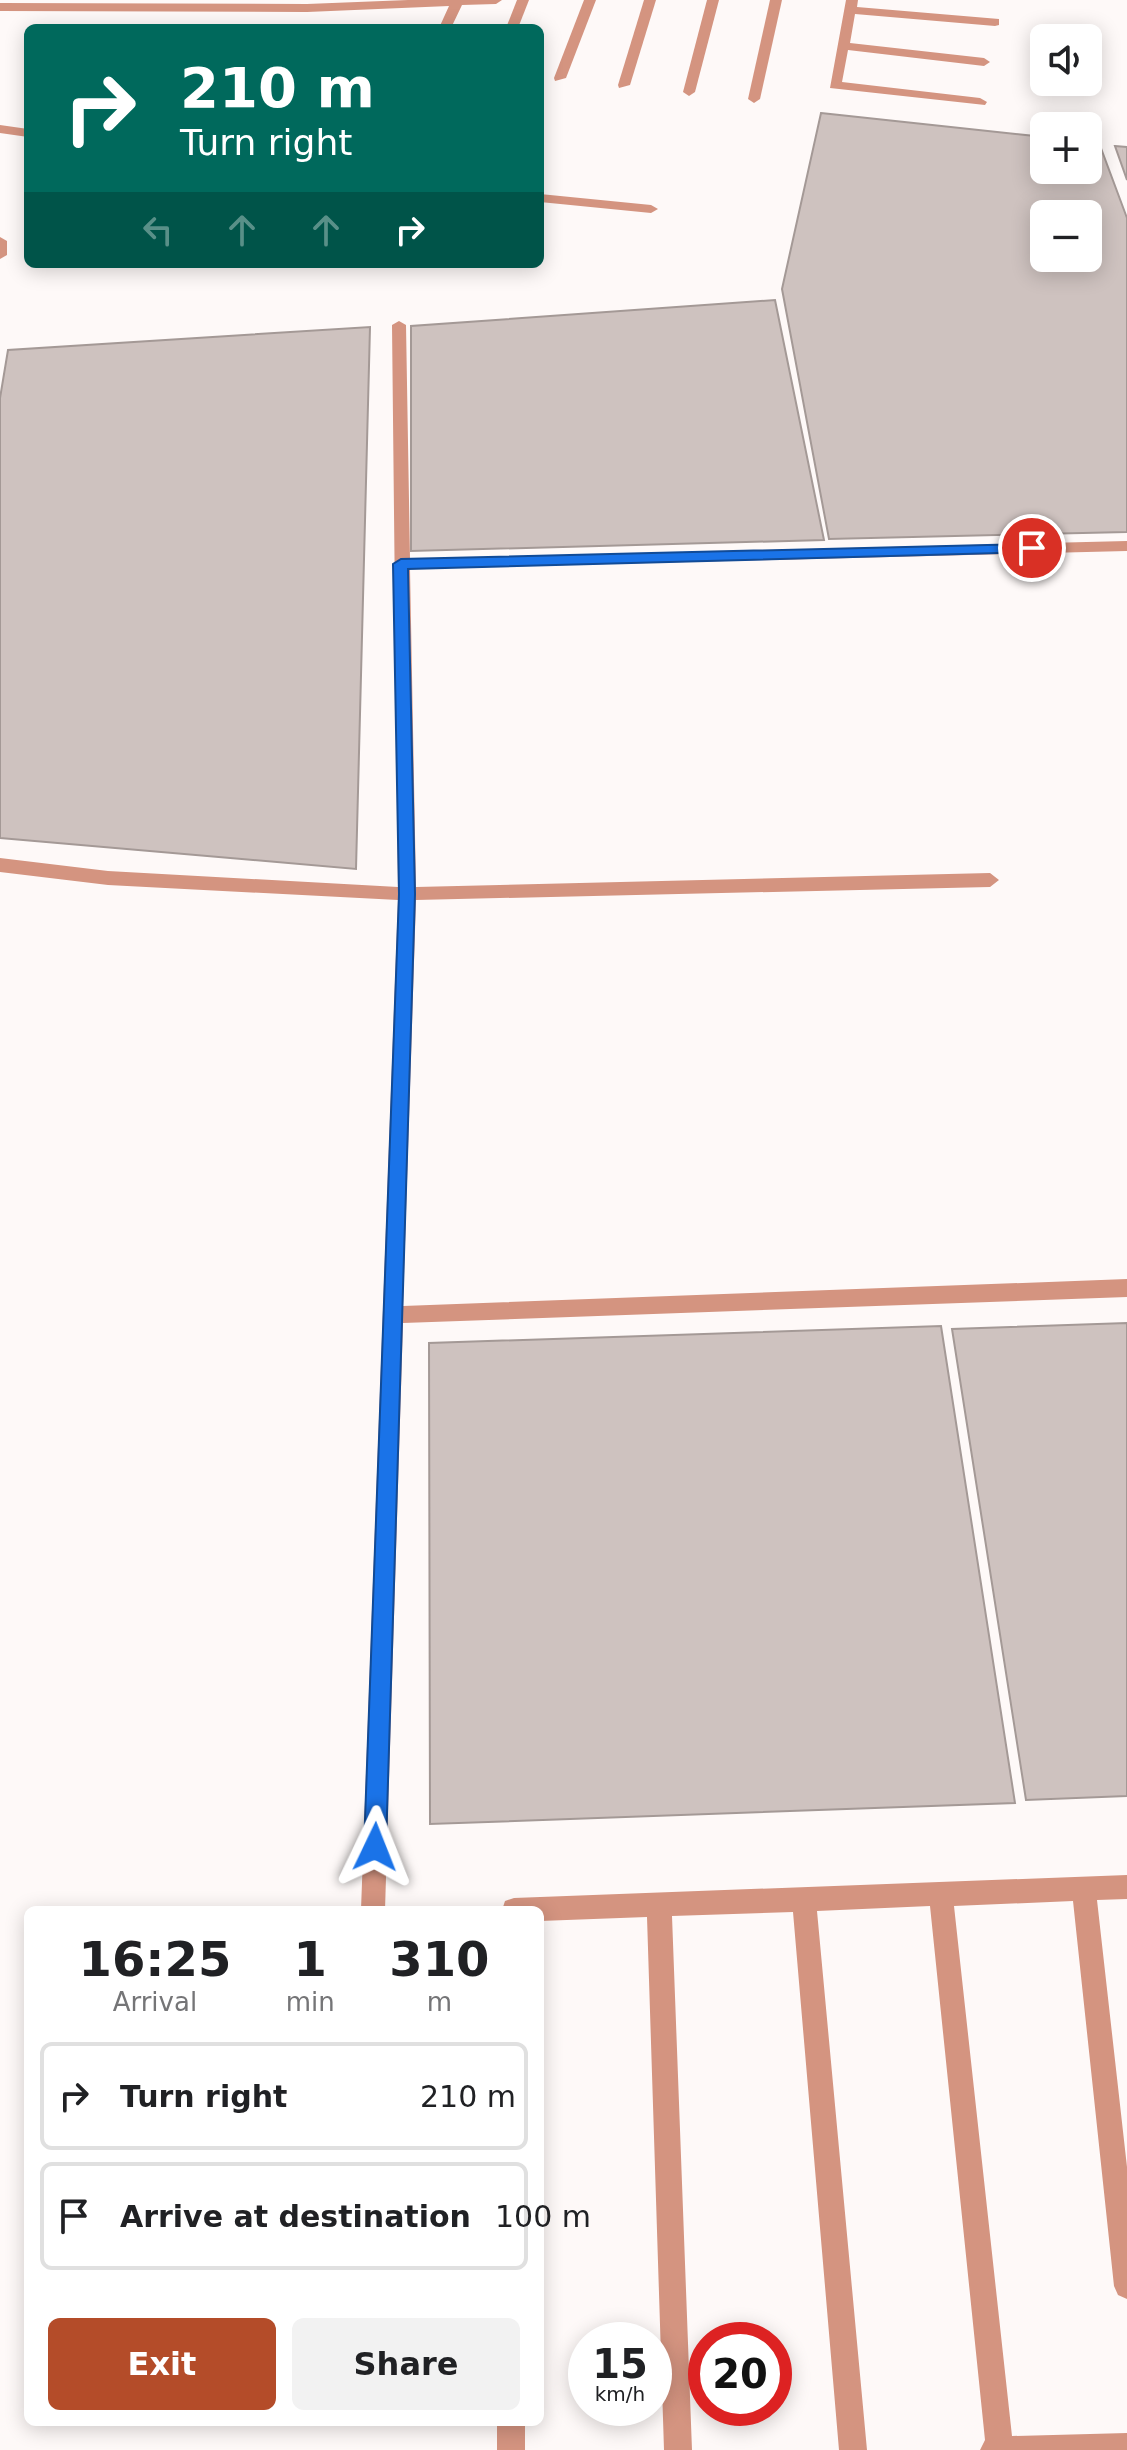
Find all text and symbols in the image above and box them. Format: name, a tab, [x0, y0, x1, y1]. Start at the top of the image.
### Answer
map controls	[1030, 24, 1102, 272]
button: sound	[1030, 24, 1102, 96]
text: 210 m	[180, 55, 375, 120]
icon: right	[48, 56, 152, 160]
button: +	[1030, 112, 1102, 184]
text: Turn right	[180, 122, 352, 163]
button: −	[1030, 200, 1102, 272]
icon: left	[136, 208, 180, 252]
icon: ahead	[220, 208, 264, 252]
icon: ahead	[304, 208, 348, 252]
icon: right	[388, 208, 432, 252]
pin	[998, 514, 1066, 582]
icon: arrive	[1010, 526, 1054, 570]
position arrow	[333, 1805, 417, 1889]
text: 16:25	[78, 1931, 231, 1987]
text: 1	[294, 1931, 327, 1987]
text: 310	[389, 1931, 489, 1987]
text: Arrival	[113, 1987, 197, 2017]
text: min	[286, 1987, 335, 2017]
text: m	[427, 1987, 452, 2017]
icon: right	[52, 2074, 96, 2118]
text: Turn right	[120, 2079, 287, 2114]
text: 210 m	[420, 2079, 516, 2114]
icon: arrive	[52, 2194, 96, 2238]
text: Arrive at destination	[120, 2199, 471, 2234]
text: 100 m	[495, 2199, 591, 2234]
button: Exit	[48, 2318, 276, 2410]
button: Share	[292, 2318, 520, 2410]
speed limit sign: 20	[688, 2322, 792, 2426]
text: 15	[592, 2341, 648, 2387]
text: km/h	[595, 2382, 645, 2406]

